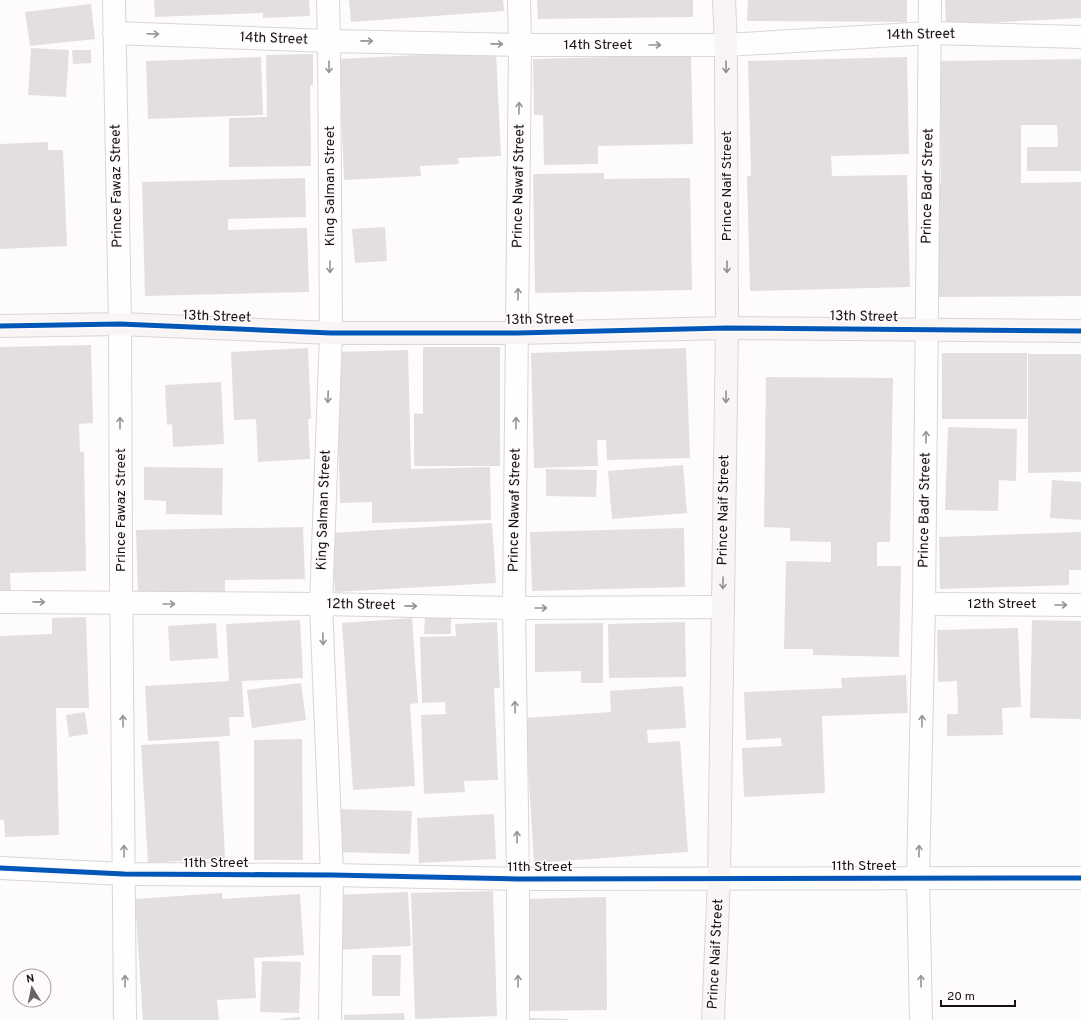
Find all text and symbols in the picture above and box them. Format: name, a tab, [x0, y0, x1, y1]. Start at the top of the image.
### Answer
street label: 14th Street	[887, 26, 955, 44]
street label: 14th Street	[240, 29, 308, 49]
one-way arrow	[146, 31, 159, 38]
street label: 14th Street	[564, 37, 632, 54]
one-way arrow	[360, 38, 373, 45]
one-way arrow	[490, 40, 503, 48]
one-way arrow	[648, 41, 661, 49]
one-way arrow	[325, 60, 333, 73]
one-way arrow	[722, 60, 730, 73]
one-way arrow	[515, 102, 523, 115]
street label: Prince Fawaz Street	[107, 124, 127, 248]
street label: Prince Nawaf Street	[509, 124, 529, 248]
street label: King Salman Street	[322, 126, 339, 246]
street label: Prince Badr Street	[918, 128, 938, 244]
street label: Prince Naif Street	[719, 131, 736, 241]
one-way arrow	[326, 260, 334, 273]
one-way arrow	[723, 260, 731, 273]
one-way arrow	[514, 288, 522, 301]
street label: 13th Street	[183, 307, 251, 327]
street label: 13th Street	[830, 308, 898, 326]
street label: 13th Street	[506, 311, 574, 329]
one-way arrow	[325, 390, 332, 403]
one-way arrow	[722, 390, 730, 403]
one-way arrow	[116, 417, 124, 430]
one-way arrow	[512, 417, 520, 430]
one-way arrow	[922, 431, 929, 444]
street label: Prince Fawaz Street	[113, 448, 130, 572]
street label: Prince Nawaf Street	[505, 448, 525, 572]
street label: King Salman Street	[313, 449, 335, 571]
street label: Prince Badr Street	[915, 452, 935, 568]
street label: Prince Naif Street	[715, 455, 733, 565]
one-way arrow	[719, 576, 727, 589]
street label: 12th Street	[327, 596, 395, 614]
street label: 12th Street	[968, 596, 1036, 613]
one-way arrow	[32, 598, 45, 606]
one-way arrow	[162, 600, 175, 608]
one-way arrow	[1054, 601, 1067, 609]
one-way arrow	[404, 602, 417, 610]
one-way arrow	[534, 604, 547, 612]
one-way arrow	[319, 632, 326, 645]
one-way arrow	[511, 701, 519, 714]
one-way arrow	[119, 715, 127, 728]
one-way arrow	[918, 715, 925, 728]
one-way arrow	[513, 831, 521, 844]
one-way arrow	[120, 845, 128, 858]
one-way arrow	[915, 845, 923, 858]
street label: 11th Street	[183, 855, 249, 872]
street label: 11th Street	[831, 858, 897, 875]
street label: 11th Street	[507, 859, 573, 876]
street label: Prince Naif Street	[705, 898, 727, 1010]
north arrow	[12, 968, 52, 1008]
text: N	[25, 972, 36, 987]
one-way arrow	[121, 975, 129, 988]
one-way arrow	[514, 975, 522, 988]
one-way arrow	[917, 975, 924, 988]
scale bar	[941, 982, 1015, 1008]
text: 20 m	[947, 989, 975, 1005]

